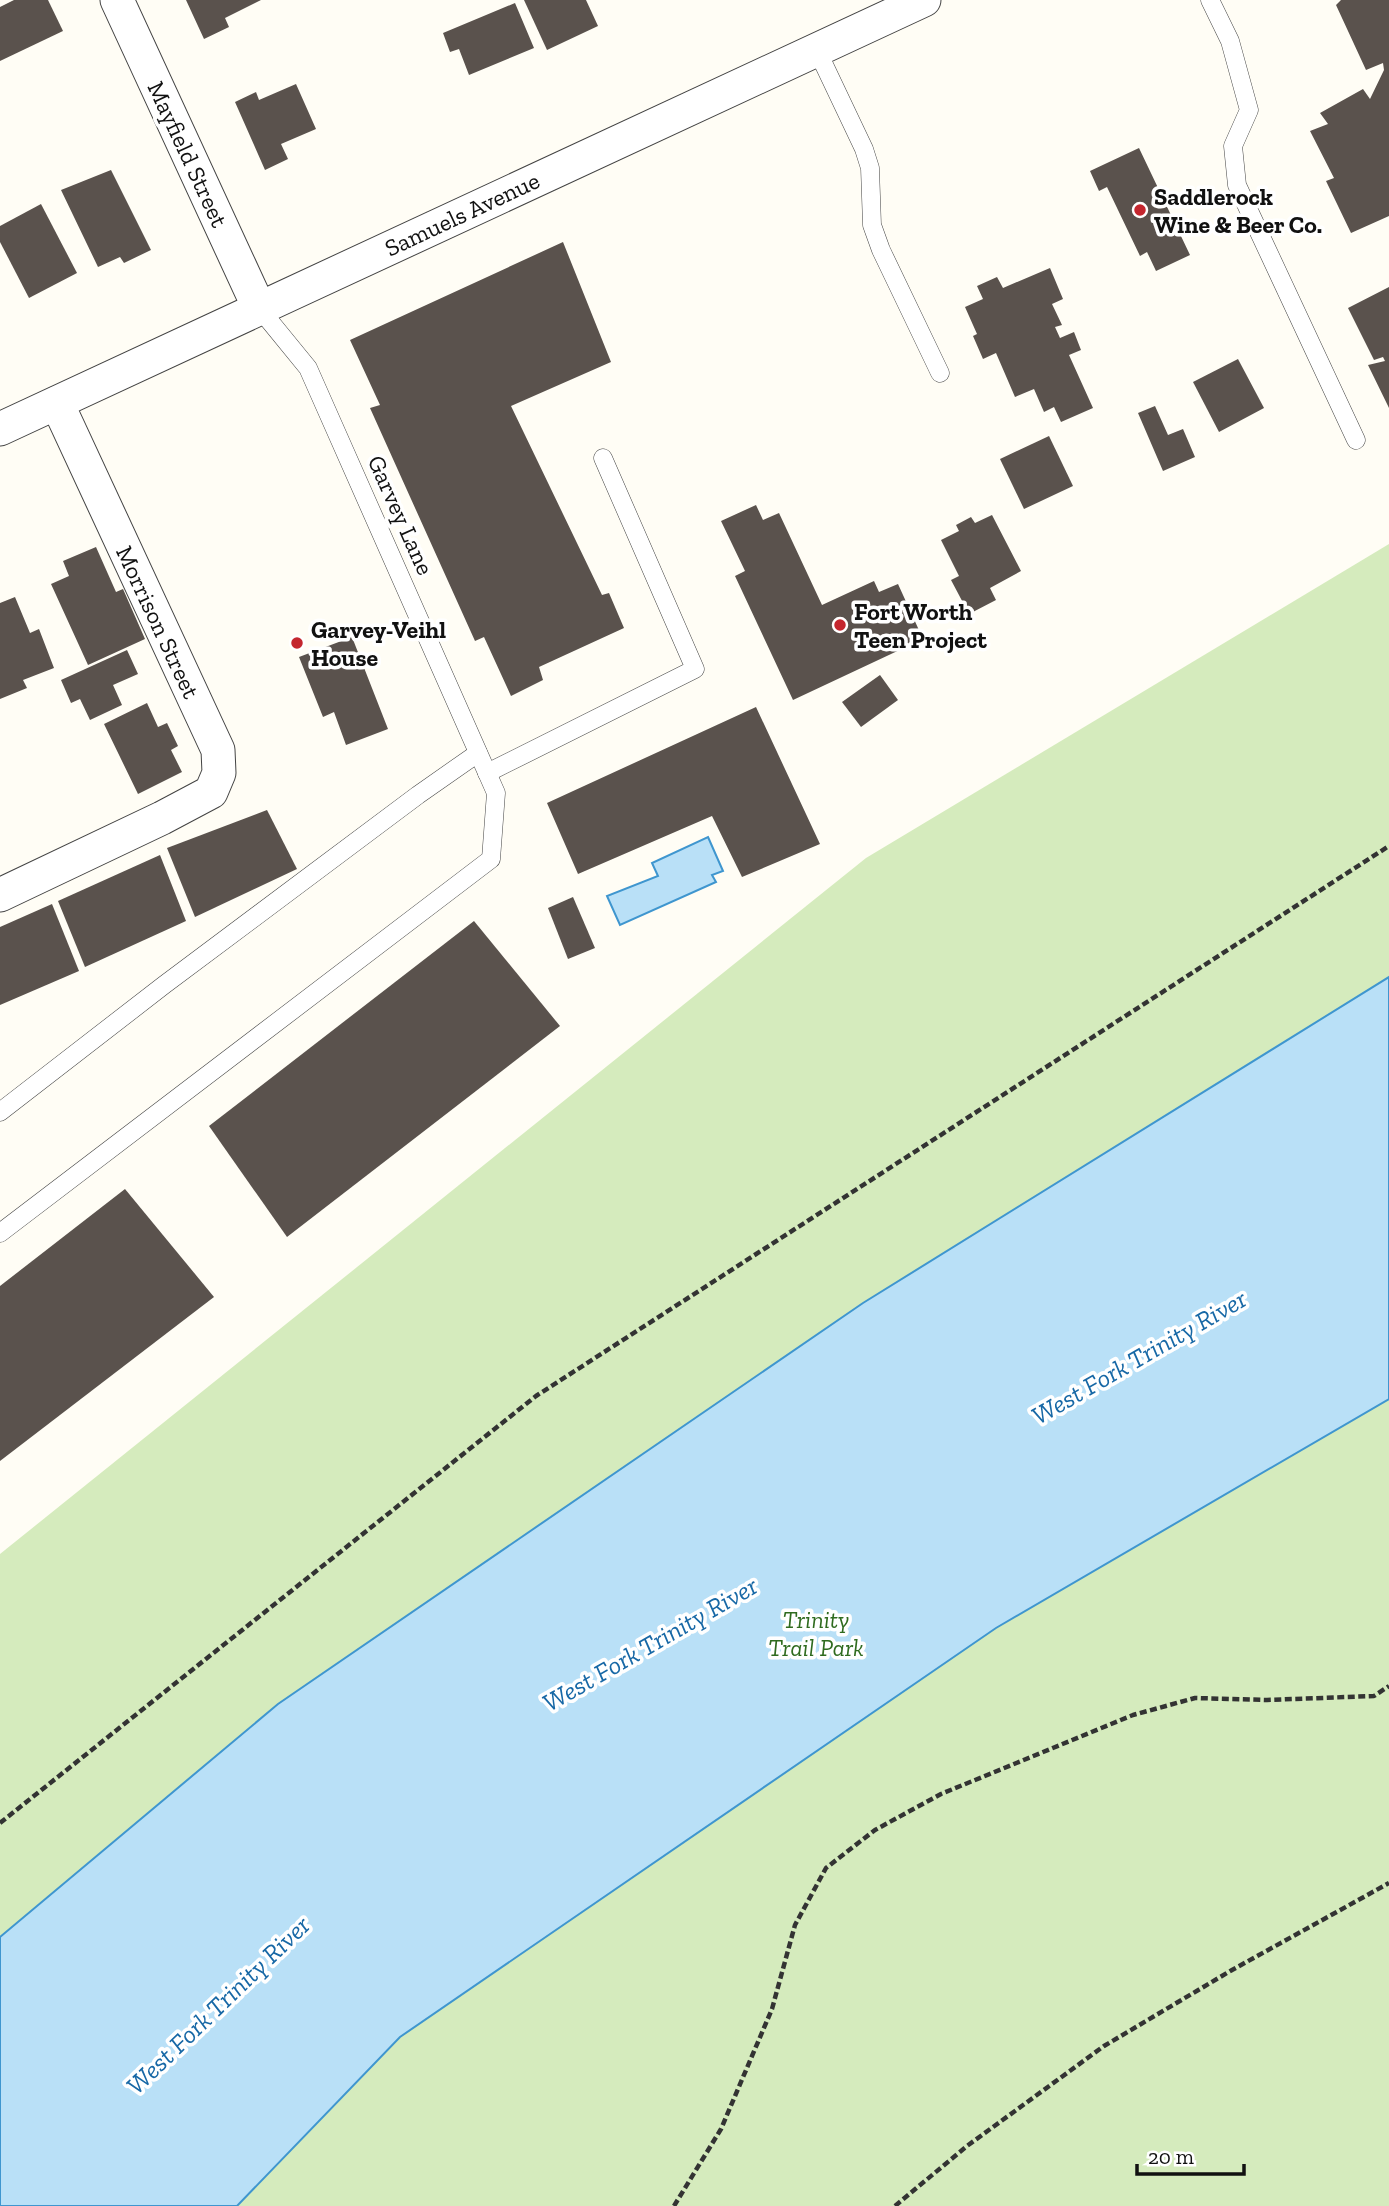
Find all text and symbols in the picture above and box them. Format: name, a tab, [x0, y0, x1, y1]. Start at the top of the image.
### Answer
street label: Mayfield Street	[142, 77, 234, 232]
street label: Samuels Avenue	[380, 165, 544, 263]
place label: Saddlerock Wine & Beer Co.	[1154, 182, 1322, 239]
marker: Saddlerock Wine & Beer Co.	[1132, 202, 1148, 218]
street label: Garvey Lane	[362, 451, 440, 579]
street label: Morrison Street	[110, 541, 206, 703]
place label: Fort Worth Teen Project	[854, 597, 987, 654]
place label: Garvey-Veihl House	[311, 615, 446, 672]
marker: Fort Worth Teen Project	[832, 617, 848, 633]
marker: Garvey-Veihl House	[289, 635, 305, 651]
water label: West Fork Trinity River	[1026, 1282, 1252, 1432]
water label: West Fork Trinity River	[537, 1569, 763, 1719]
park label: Trinity Trail Park	[768, 1605, 864, 1662]
water label: West Fork Trinity River	[119, 1909, 317, 2101]
scale bar	[1137, 2132, 1244, 2176]
text: 20 m	[1148, 2144, 1194, 2169]

